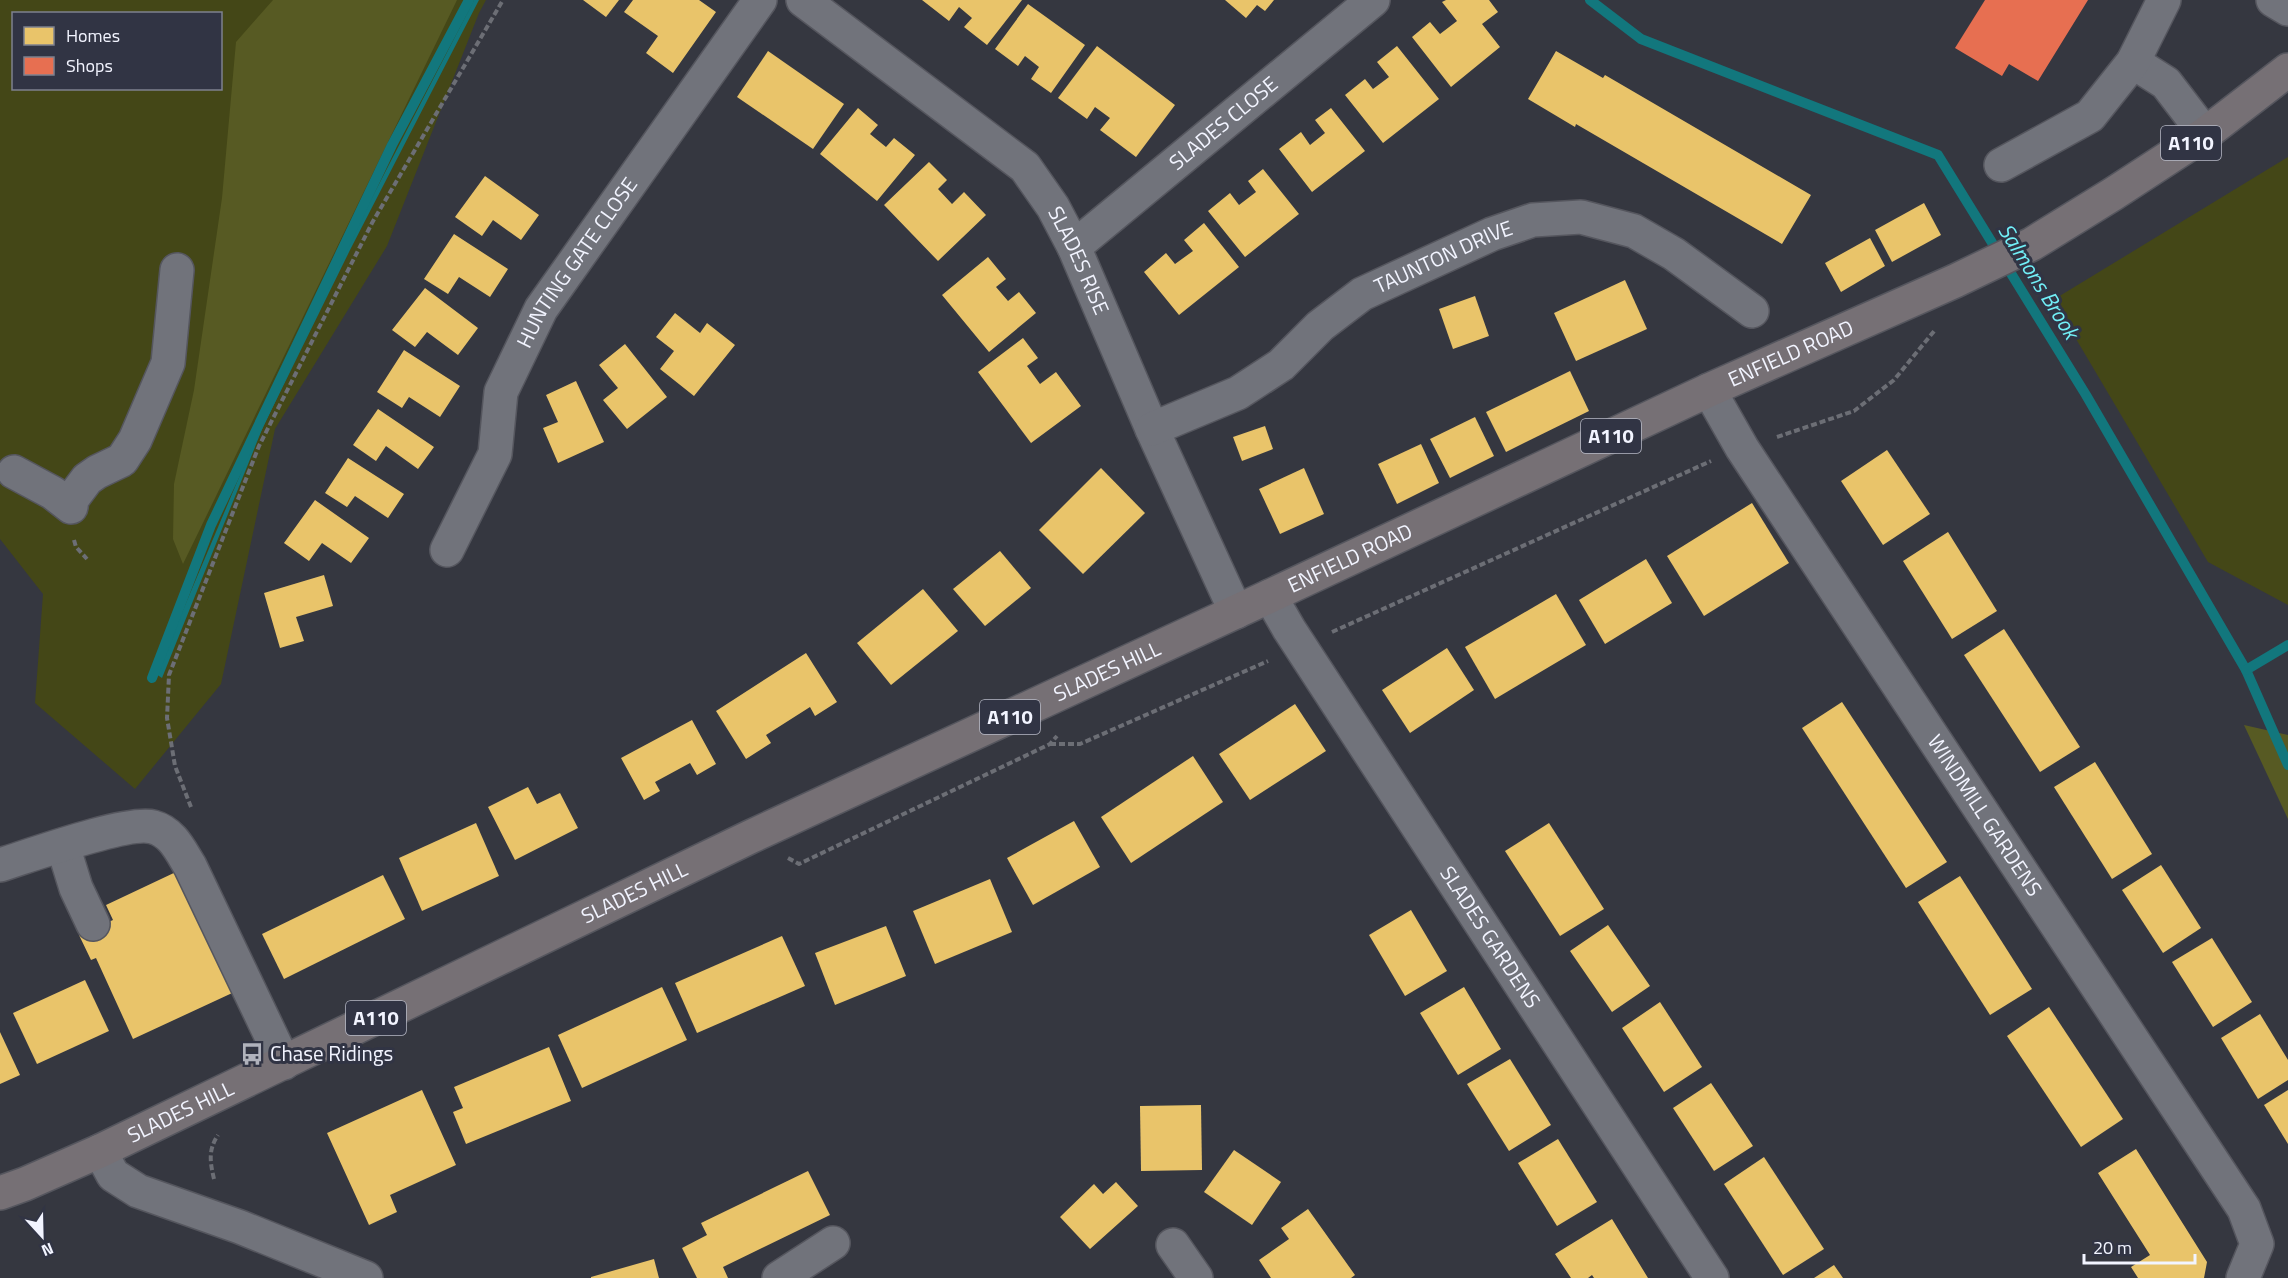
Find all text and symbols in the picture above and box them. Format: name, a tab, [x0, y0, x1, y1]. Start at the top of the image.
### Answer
legend	[12, 12, 222, 90]
text: Homes	[66, 22, 120, 49]
text: Shops	[66, 52, 113, 79]
street label: SLADES CLOSE	[1161, 68, 1284, 177]
road number: A110	[2161, 126, 2221, 160]
street label: HUNTING GATE CLOSE	[508, 170, 645, 353]
street label: SLADES RISE	[1040, 200, 1118, 319]
street label: TAUNTON DRIVE	[1368, 211, 1517, 301]
water label: Salmons Brook	[1990, 217, 2089, 347]
street label: ENFIELD ROAD	[1722, 311, 1858, 395]
road number: A110	[1581, 419, 1641, 453]
street label: ENFIELD ROAD	[1282, 514, 1417, 601]
street label: SLADES HILL	[1048, 632, 1165, 709]
road number: A110	[980, 700, 1040, 734]
street label: WINDMILL GARDENS	[1920, 728, 2050, 902]
street label: SLADES HILL	[575, 853, 693, 931]
street label: SLADES GARDENS	[1432, 859, 1549, 1014]
road number: A110	[346, 1001, 406, 1035]
place label: Chase Ridings	[270, 1037, 393, 1069]
bus stop icon: Chase Ridings	[239, 1041, 265, 1067]
street label: SLADES HILL	[122, 1072, 239, 1151]
north arrow	[12, 1206, 72, 1266]
scale bar	[2084, 1227, 2195, 1265]
text: 20 m	[2093, 1234, 2132, 1261]
text: N	[38, 1237, 57, 1263]

